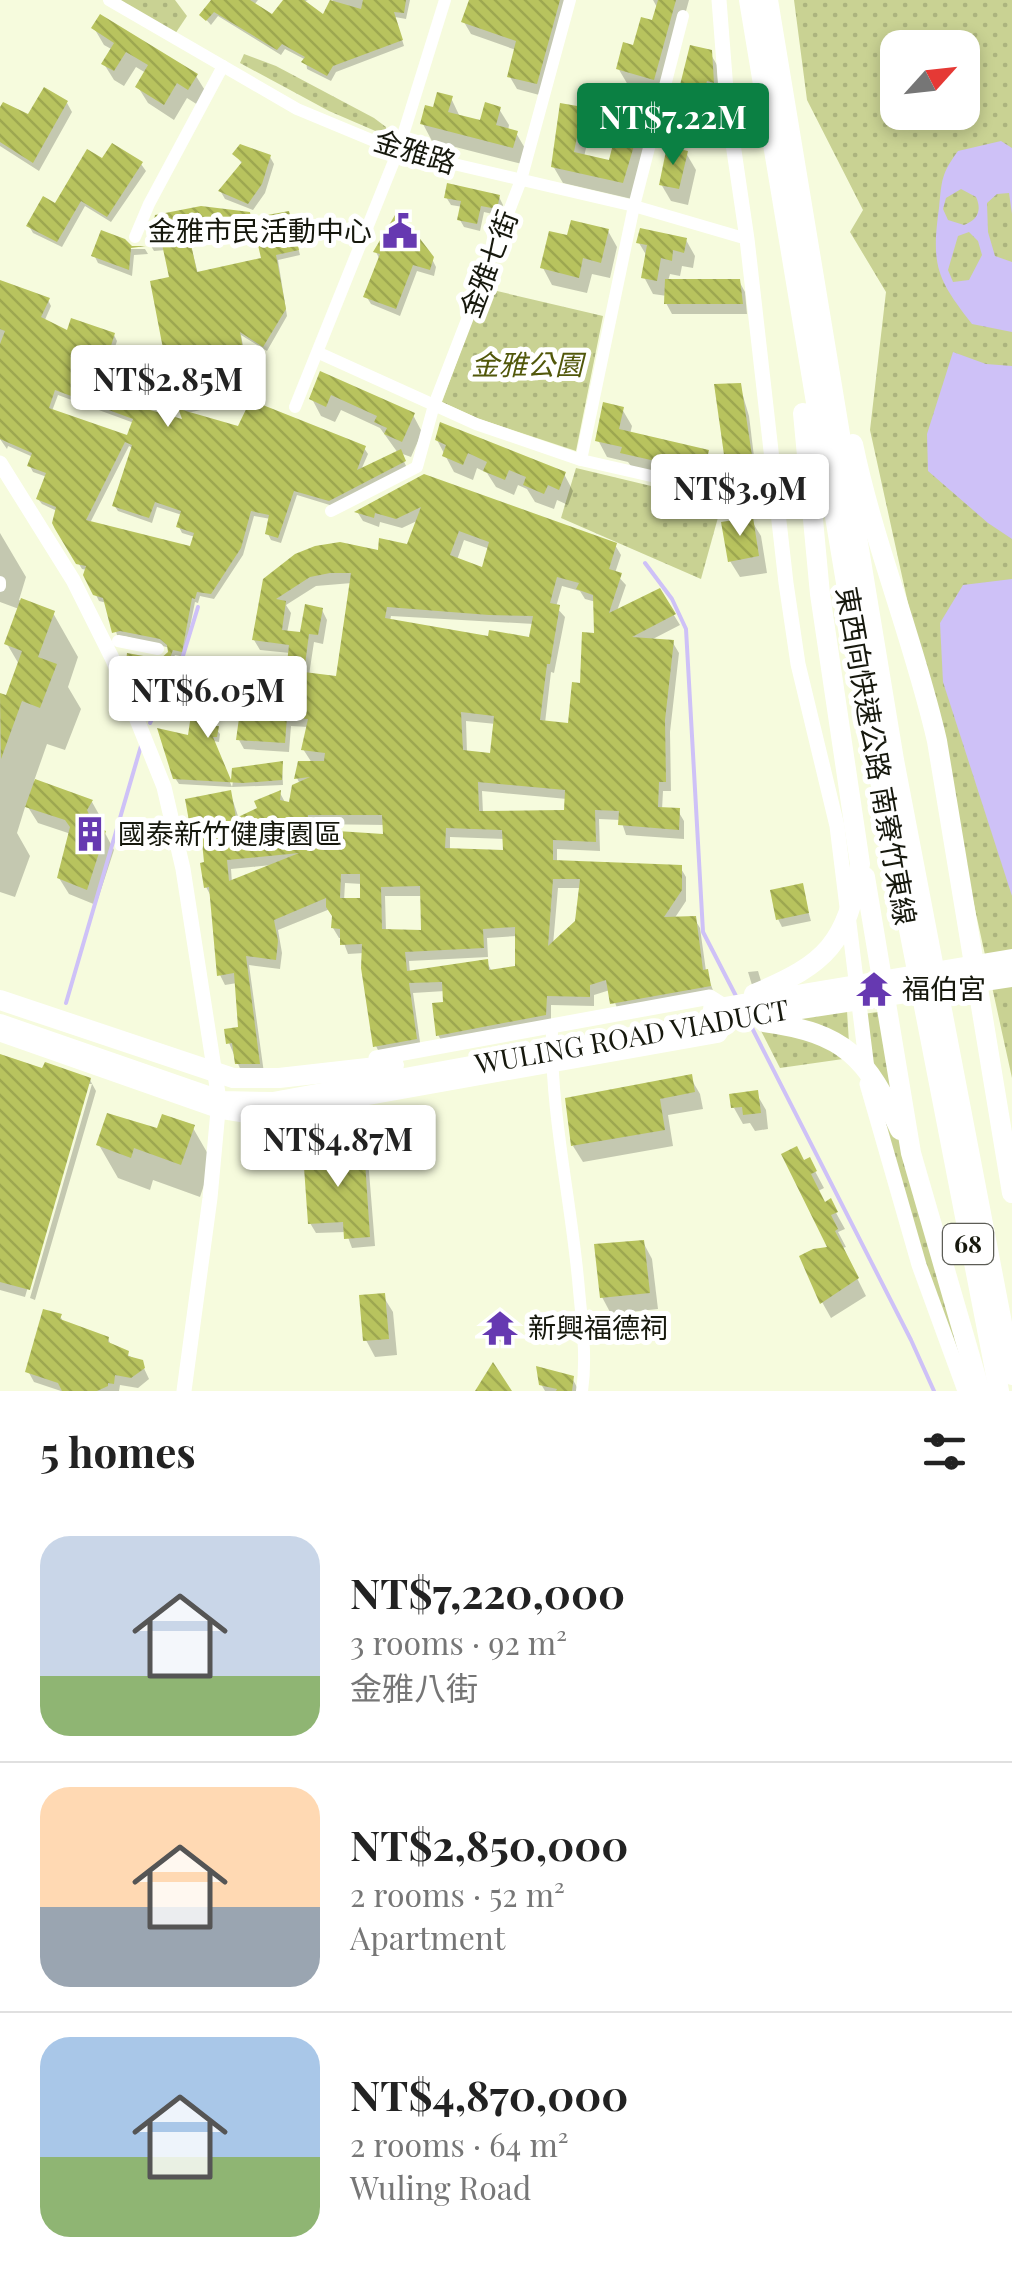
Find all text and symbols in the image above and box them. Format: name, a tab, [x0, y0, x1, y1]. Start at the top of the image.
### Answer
north arrow	[880, 30, 980, 130]
map controls	[880, 30, 980, 130]
pin: NT$7.22M	[570, 83, 776, 168]
text: NT$7.22M	[599, 94, 747, 137]
street label: 金雅路	[370, 121, 461, 181]
street label: 金雅七街	[450, 205, 525, 322]
place label: 金雅市民活動中心	[148, 211, 372, 248]
public building icon: 金雅市民活動中心	[381, 212, 419, 250]
pin: NT$2.85M	[65, 345, 271, 430]
park label: 金雅公園	[471, 345, 587, 382]
text: NT$2.85M	[93, 356, 243, 399]
pin: NT$3.9M	[648, 454, 832, 539]
text: NT$3.9M	[673, 465, 807, 508]
street label: 東西向快速公路 南寮竹東線	[829, 584, 925, 928]
pin: NT$6.05M	[105, 656, 311, 741]
text: NT$6.05M	[131, 667, 285, 710]
place label: 國泰新竹健康園區	[118, 814, 342, 851]
building icon: 國泰新竹健康園區	[71, 815, 109, 853]
place label: 福伯宮	[902, 969, 986, 1006]
temple icon: 福伯宮	[855, 970, 893, 1008]
street label: WULING ROAD VIADUCT	[471, 990, 792, 1082]
pin: NT$4.87M	[235, 1105, 441, 1190]
text: NT$4.87M	[263, 1116, 413, 1159]
road number: 68	[943, 1224, 993, 1264]
place label: 新興福德祠	[528, 1308, 668, 1345]
temple icon: 新興福德祠	[481, 1309, 519, 1347]
text: 5 homes	[40, 1423, 196, 1479]
icon: filters	[917, 1424, 972, 1479]
text: NT$7,220,000	[350, 1564, 625, 1620]
icon: home	[120, 1576, 240, 1696]
text: 3 rooms · 92 m²	[350, 1620, 567, 1663]
text: 金雅八街	[350, 1665, 478, 1708]
text: NT$2,850,000	[350, 1816, 628, 1872]
icon: home	[120, 1827, 240, 1947]
text: 2 rooms · 52 m²	[350, 1872, 565, 1915]
text: Apartment	[350, 1915, 505, 1958]
text: NT$4,870,000	[350, 2066, 628, 2122]
icon: home	[120, 2077, 240, 2197]
text: 2 rooms · 64 m²	[350, 2122, 569, 2165]
text: Wuling Road	[350, 2165, 531, 2208]

